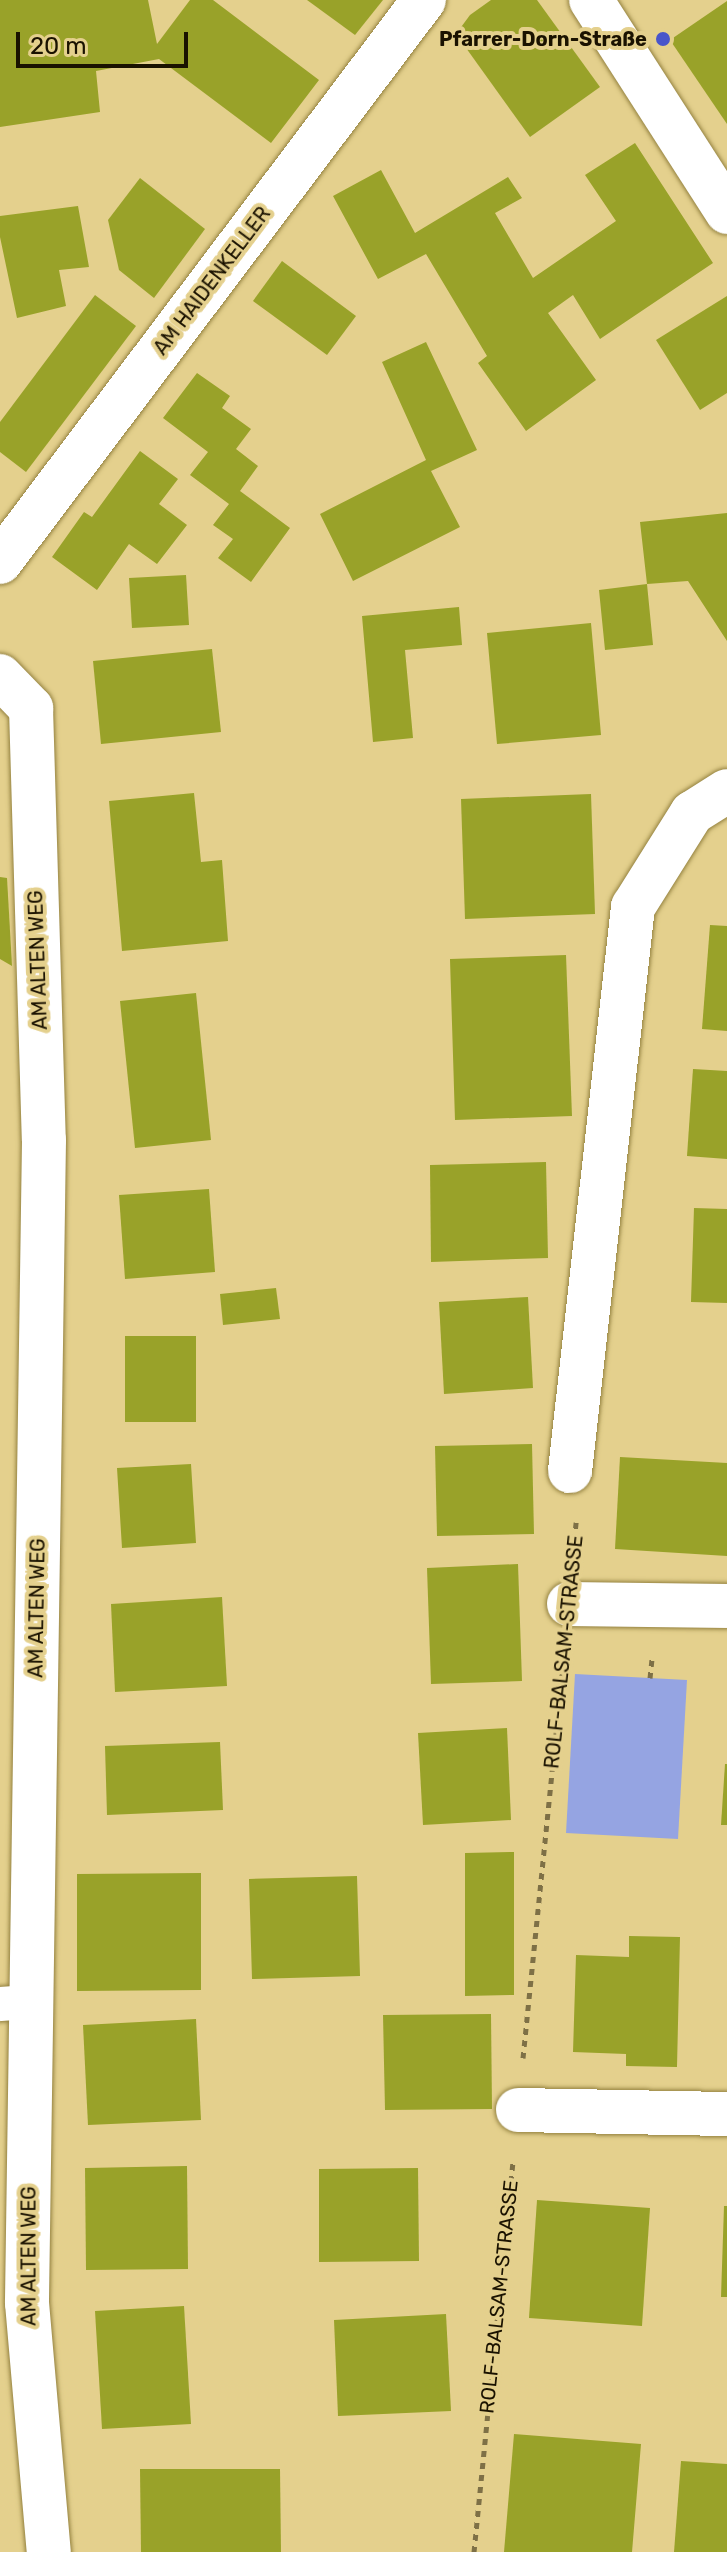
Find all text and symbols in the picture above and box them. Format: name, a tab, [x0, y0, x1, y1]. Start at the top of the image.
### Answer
scale bar	[20, 16, 192, 66]
place label: Pfarrer-Dorn-Straße	[439, 27, 647, 51]
marker: Pfarrer-Dorn-Straße	[654, 30, 672, 48]
text: 20 m	[30, 32, 87, 60]
street label: AM HAIDENKELLER	[149, 202, 275, 360]
street label: AM ALTEN WEG	[24, 889, 52, 1031]
street label: ROLF-BALSAM-STRASSE	[540, 1534, 588, 1770]
street label: AM ALTEN WEG	[24, 1538, 50, 1678]
street label: ROLF-BALSAM-STRASSE	[475, 2179, 523, 2415]
street label: AM ALTEN WEG	[17, 2186, 41, 2326]

